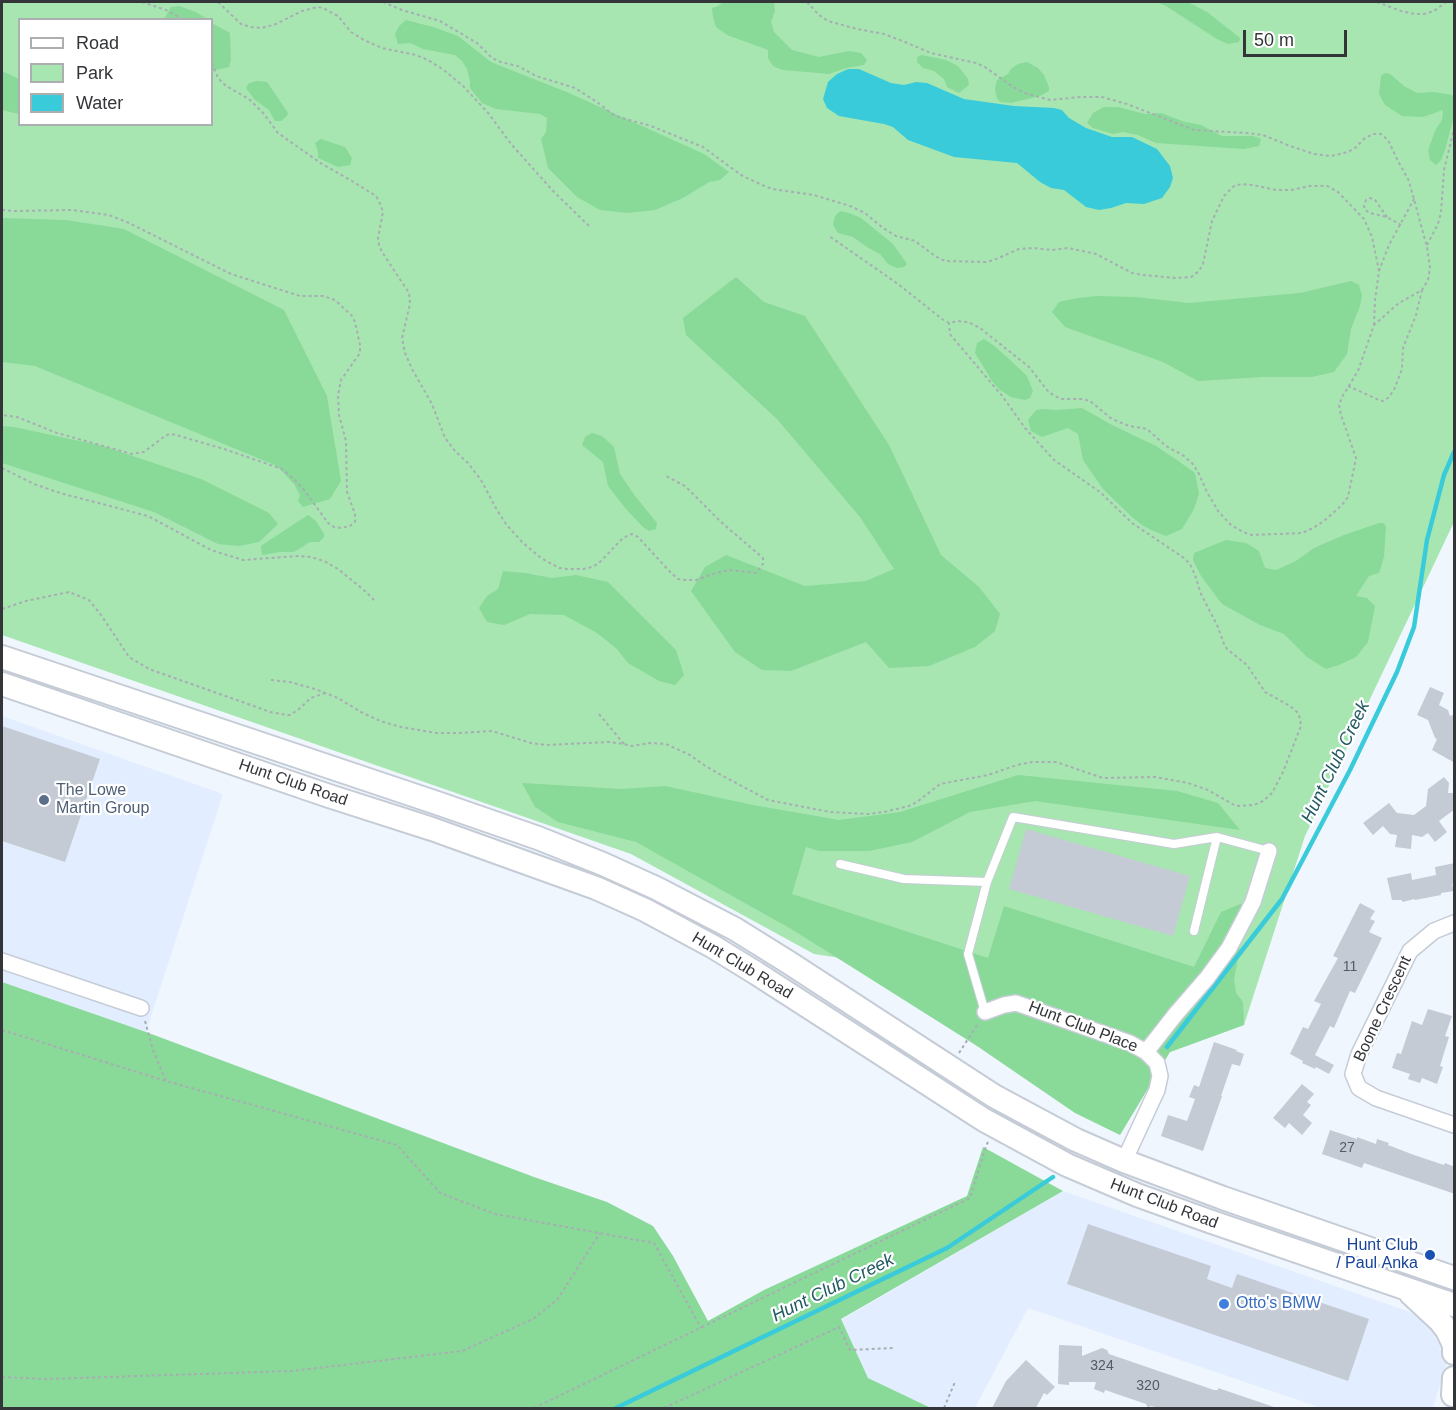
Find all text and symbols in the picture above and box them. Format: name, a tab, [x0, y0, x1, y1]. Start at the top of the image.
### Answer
legend	[18, 18, 213, 126]
scale bar	[1246, 18, 1350, 56]
text: 50 m	[1254, 30, 1294, 50]
text: Road	[76, 33, 119, 53]
text: Park	[76, 63, 113, 83]
text: Water	[76, 93, 123, 113]
water label: Hunt Club Creek	[1297, 697, 1375, 827]
street label: Hunt Club Road	[236, 755, 350, 811]
place label: The Lowe Martin Group	[56, 781, 149, 819]
marker: The Lowe Martin Group	[37, 793, 51, 807]
street label: Hunt Club Road	[688, 928, 796, 1004]
street label: Boone Crescent	[1350, 953, 1416, 1065]
house number: 11	[1343, 959, 1357, 975]
street label: Hunt Club Place	[1026, 997, 1140, 1057]
house number: 27	[1339, 1140, 1355, 1156]
street label: Hunt Club Road	[1107, 1175, 1221, 1233]
place label: Hunt Club / Paul Anka	[1336, 1236, 1418, 1274]
marker: Hunt Club / Paul Anka	[1423, 1248, 1437, 1262]
water label: Hunt Club Creek	[768, 1249, 898, 1327]
place label: Otto's BMW	[1236, 1294, 1321, 1314]
marker: Otto's BMW	[1217, 1297, 1231, 1311]
house number: 324	[1090, 1358, 1114, 1374]
house number: 320	[1136, 1378, 1160, 1394]

